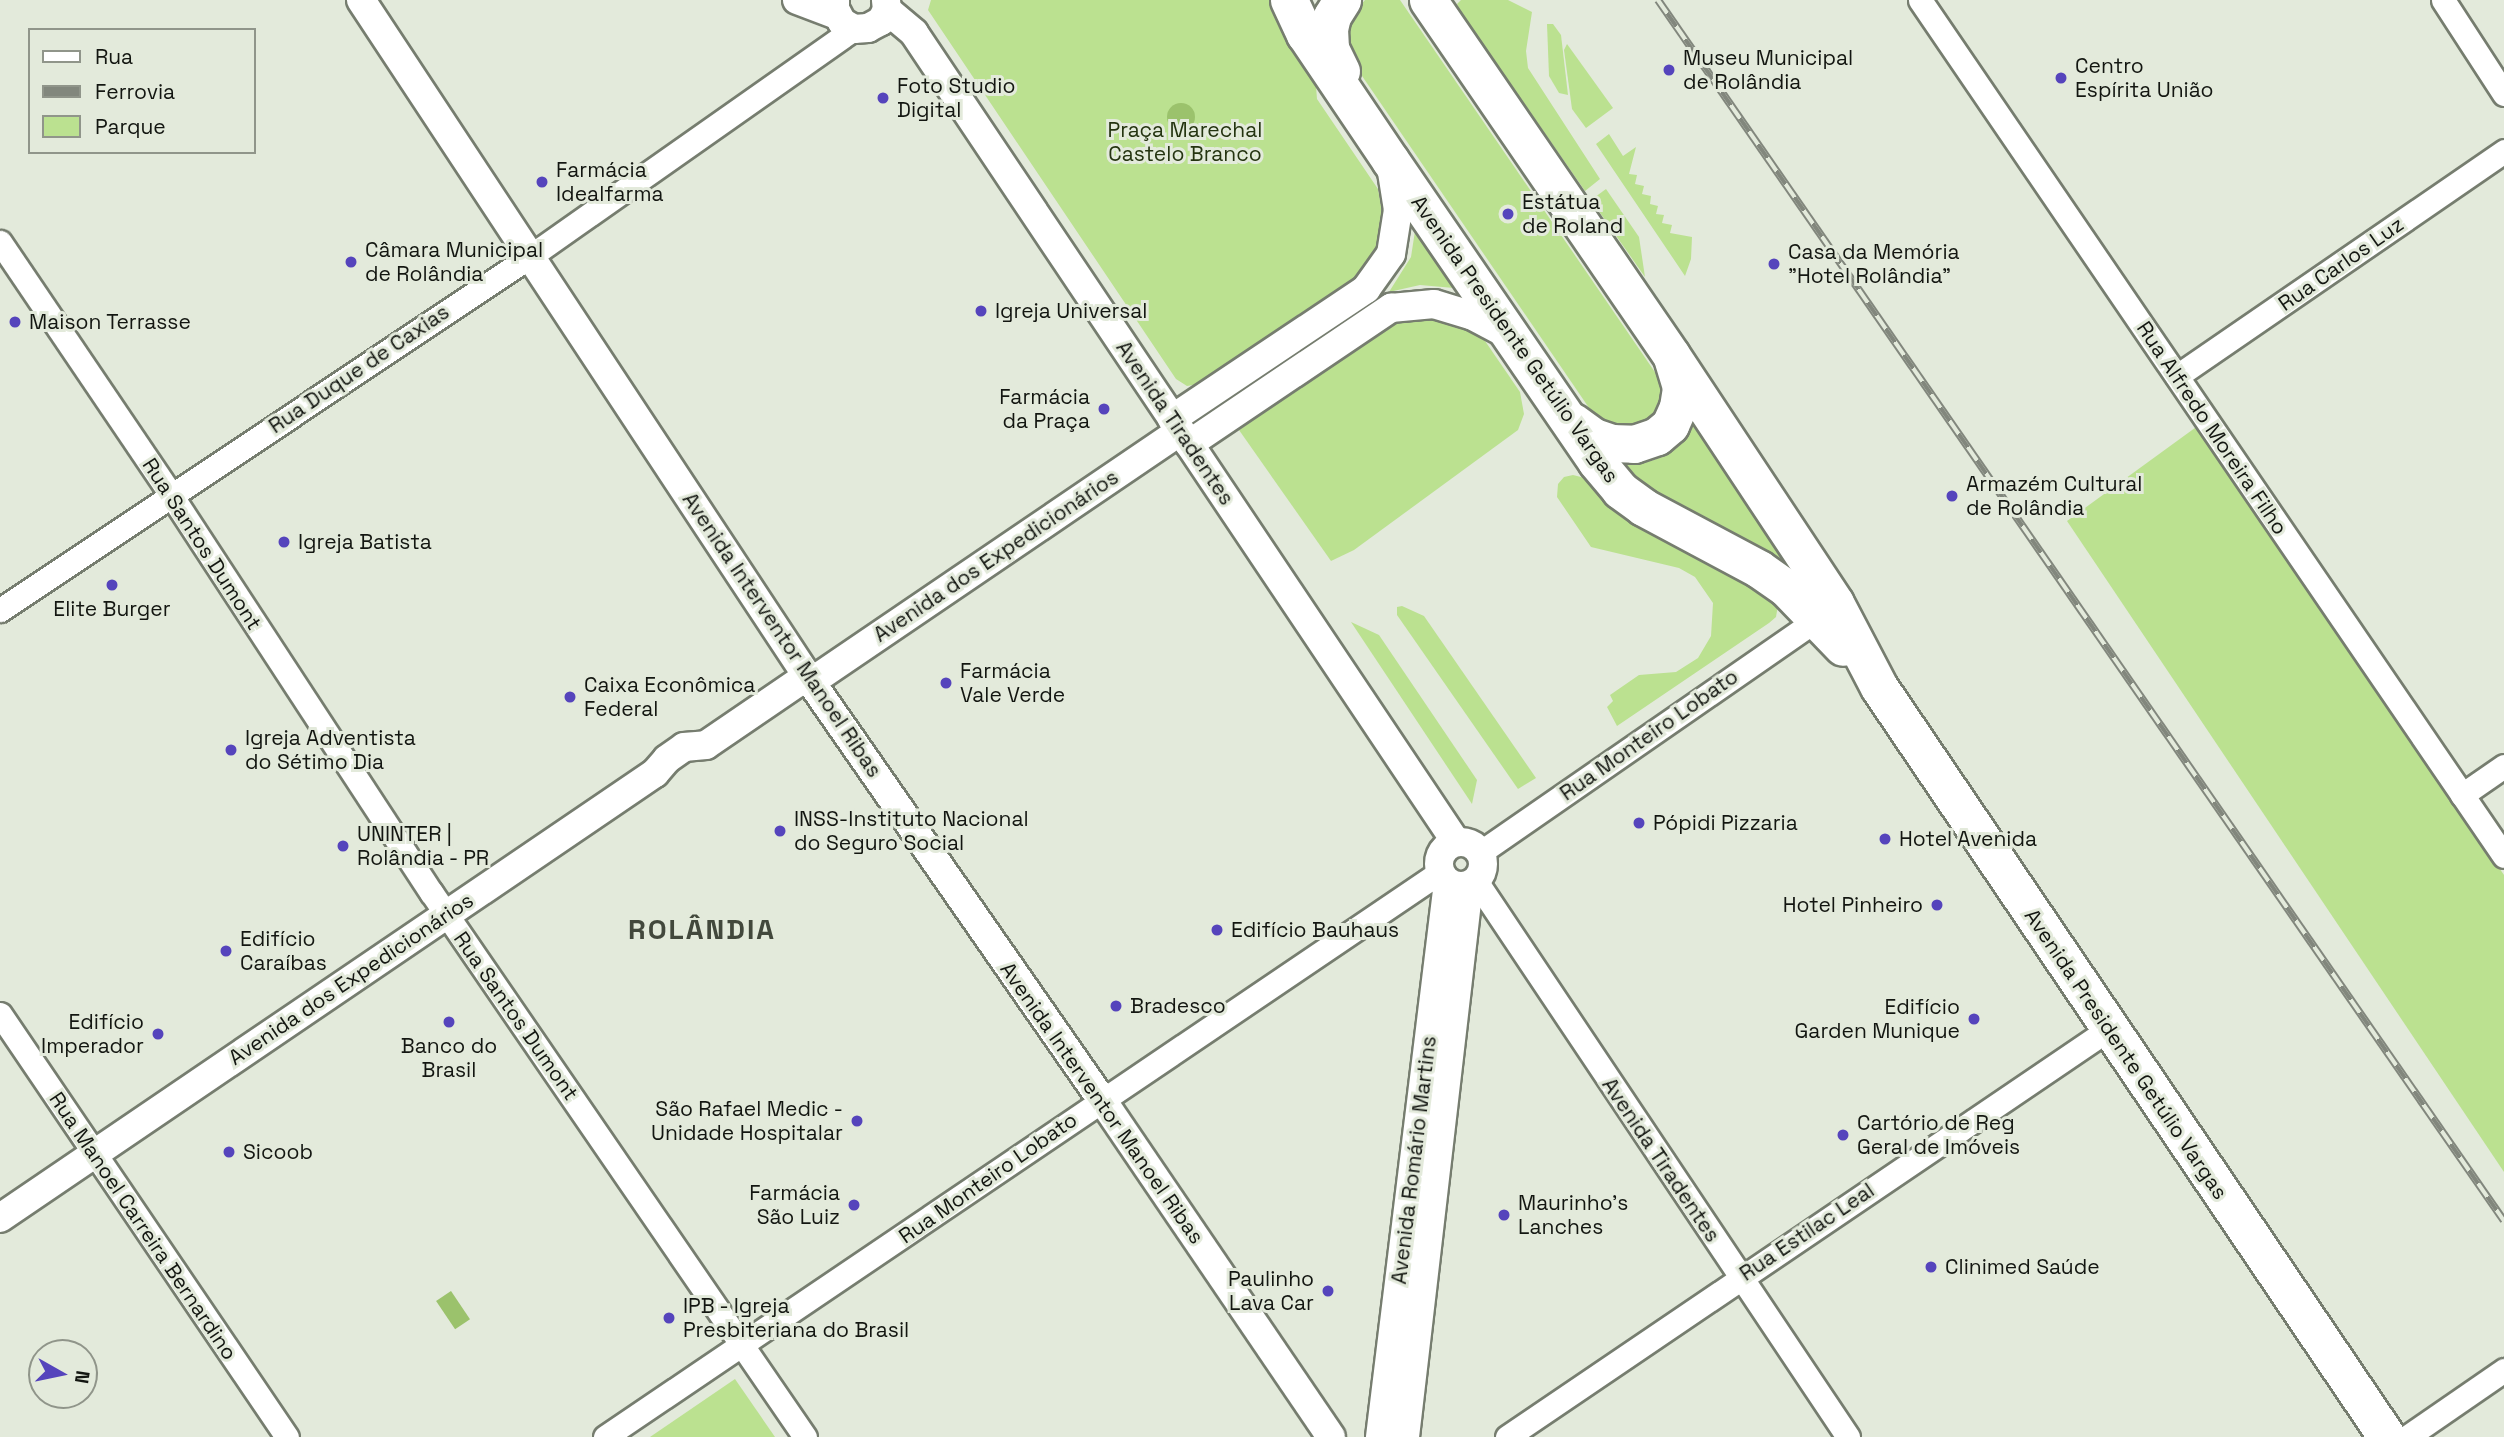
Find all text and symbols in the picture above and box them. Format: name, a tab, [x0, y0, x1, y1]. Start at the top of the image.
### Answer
legend	[28, 28, 256, 154]
text: Rua	[95, 43, 133, 70]
place label: Museu Municipal de Rolândia	[1683, 45, 1853, 95]
place label: Centro Espírita União	[2075, 53, 2213, 103]
marker: Museu Municipal de Rolândia	[1661, 62, 1677, 78]
marker: Centro Espírita União	[2053, 70, 2069, 86]
place label: Foto Studio Digital	[897, 73, 1015, 123]
text: Ferrovia	[95, 78, 175, 105]
marker: Foto Studio Digital	[875, 90, 891, 106]
text: Parque	[95, 113, 166, 140]
park label: Praça Marechal Castelo Branco	[1108, 117, 1262, 167]
place label: Farmácia Idealfarma	[556, 157, 664, 207]
marker: Farmácia Idealfarma	[534, 174, 550, 190]
place label: Estátua de Roland	[1522, 189, 1623, 239]
street label: Avenida Presidente Getúlio Vargas	[1406, 190, 1624, 488]
marker: Estátua de Roland	[1500, 206, 1516, 222]
street label: Rua Carlos Luz	[2274, 212, 2408, 316]
place label: Câmara Municipal de Rolândia	[365, 237, 543, 287]
place label: Casa da Memória "Hotel Rolândia"	[1788, 239, 1960, 289]
marker: Câmara Municipal de Rolândia	[343, 254, 359, 270]
marker: Casa da Memória "Hotel Rolândia"	[1766, 256, 1782, 272]
place label: Igreja Universal	[995, 298, 1147, 324]
street label: Rua Duque de Caxias	[264, 299, 454, 439]
marker: Igreja Universal	[973, 303, 989, 319]
place label: Maison Terrasse	[29, 309, 191, 335]
marker: Maison Terrasse	[7, 314, 23, 330]
street label: Rua Alfredo Moreira Filho	[2131, 317, 2293, 539]
street label: Avenida Tiradentes	[1111, 336, 1239, 510]
place label: Farmácia da Praça	[999, 384, 1090, 434]
marker: Farmácia da Praça	[1096, 401, 1112, 417]
street label: Rua Santos Dumont	[137, 453, 267, 635]
street label: Avenida dos Expedicionários	[869, 465, 1123, 647]
place label: Armazém Cultural de Rolândia	[1966, 471, 2142, 521]
street label: Avenida Interventor Manoel Ribas	[677, 488, 887, 782]
marker: Armazém Cultural de Rolândia	[1944, 488, 1960, 504]
place label: Igreja Batista	[298, 529, 432, 555]
marker: Igreja Batista	[276, 534, 292, 550]
marker: Elite Burger	[104, 577, 120, 593]
place label: Elite Burger	[53, 596, 171, 622]
place label: Farmácia Vale Verde	[960, 658, 1065, 708]
street label: Rua Monteiro Lobato	[1555, 664, 1743, 806]
place label: Caixa Econômica Federal	[584, 672, 755, 722]
marker: Farmácia Vale Verde	[938, 675, 954, 691]
marker: Caixa Econômica Federal	[562, 689, 578, 705]
place label: Igreja Adventista do Sétimo Dia	[245, 725, 416, 775]
marker: Igreja Adventista do Sétimo Dia	[223, 742, 239, 758]
place label: INSS-Instituto Nacional do Seguro Social	[794, 806, 1029, 856]
place label: Pópidi Pizzaria	[1653, 810, 1798, 836]
marker: Pópidi Pizzaria	[1631, 815, 1647, 831]
place label: UNINTER | Rolândia - PR	[357, 821, 490, 871]
marker: INSS-Instituto Nacional do Seguro Social	[772, 823, 788, 839]
place label: Hotel Avenida	[1899, 826, 2037, 852]
marker: Hotel Avenida	[1877, 831, 1893, 847]
marker: UNINTER | Rolândia - PR	[335, 838, 351, 854]
street label: Avenida dos Expedicionários	[224, 888, 478, 1070]
place label: Hotel Pinheiro	[1783, 892, 1923, 918]
marker: Hotel Pinheiro	[1929, 897, 1945, 913]
street label: Avenida Presidente Getúlio Vargas	[2019, 904, 2233, 1204]
district label: ROLÂNDIA	[629, 912, 775, 946]
place label: Edifício Bauhaus	[1231, 917, 1399, 943]
marker: Edifício Bauhaus	[1209, 922, 1225, 938]
place label: Edifício Caraíbas	[240, 926, 327, 976]
street label: Rua Santos Dumont	[448, 927, 584, 1105]
marker: Edifício Caraíbas	[218, 943, 234, 959]
street label: Avenida Interventor Manoel Ribas	[995, 957, 1209, 1249]
place label: Bradesco	[1130, 993, 1226, 1019]
place label: Edifício Garden Munique	[1794, 994, 1960, 1044]
marker: Bradesco	[1108, 998, 1124, 1014]
place label: Edifício Imperador	[41, 1009, 144, 1059]
marker: Edifício Garden Munique	[1966, 1011, 1982, 1027]
marker: Banco do Brasil	[441, 1014, 457, 1030]
marker: Edifício Imperador	[150, 1026, 166, 1042]
place label: Banco do Brasil	[401, 1033, 497, 1083]
street label: Avenida Romário Martins	[1386, 1034, 1442, 1286]
street label: Avenida Tiradentes	[1597, 1073, 1725, 1247]
street label: Rua Manoel Carreira Bernardino	[44, 1087, 242, 1365]
place label: São Rafael Medic - Unidade Hospitalar	[651, 1096, 843, 1146]
street label: Rua Monteiro Lobato	[894, 1107, 1082, 1249]
place label: Cartório de Reg Geral de Imóveis	[1857, 1110, 2020, 1160]
marker: São Rafael Medic - Unidade Hospitalar	[849, 1113, 865, 1129]
marker: Cartório de Reg Geral de Imóveis	[1835, 1127, 1851, 1143]
place label: Sicoob	[243, 1139, 313, 1165]
marker: Sicoob	[221, 1144, 237, 1160]
street label: Rua Estilac Leal	[1735, 1178, 1879, 1286]
place label: Farmácia São Luiz	[749, 1180, 840, 1230]
place label: Maurinho's Lanches	[1518, 1190, 1628, 1240]
marker: Farmácia São Luiz	[846, 1197, 862, 1213]
marker: Maurinho's Lanches	[1496, 1207, 1512, 1223]
place label: Clinimed Saúde	[1945, 1254, 2100, 1280]
marker: Clinimed Saúde	[1923, 1259, 1939, 1275]
place label: Paulinho Lava Car	[1228, 1266, 1314, 1316]
marker: Paulinho Lava Car	[1320, 1283, 1336, 1299]
place label: IPB - Igreja Presbiteriana do Brasil	[683, 1293, 909, 1343]
marker: IPB - Igreja Presbiteriana do Brasil	[661, 1310, 677, 1326]
north arrow	[28, 1339, 98, 1409]
text: N	[69, 1369, 96, 1385]

